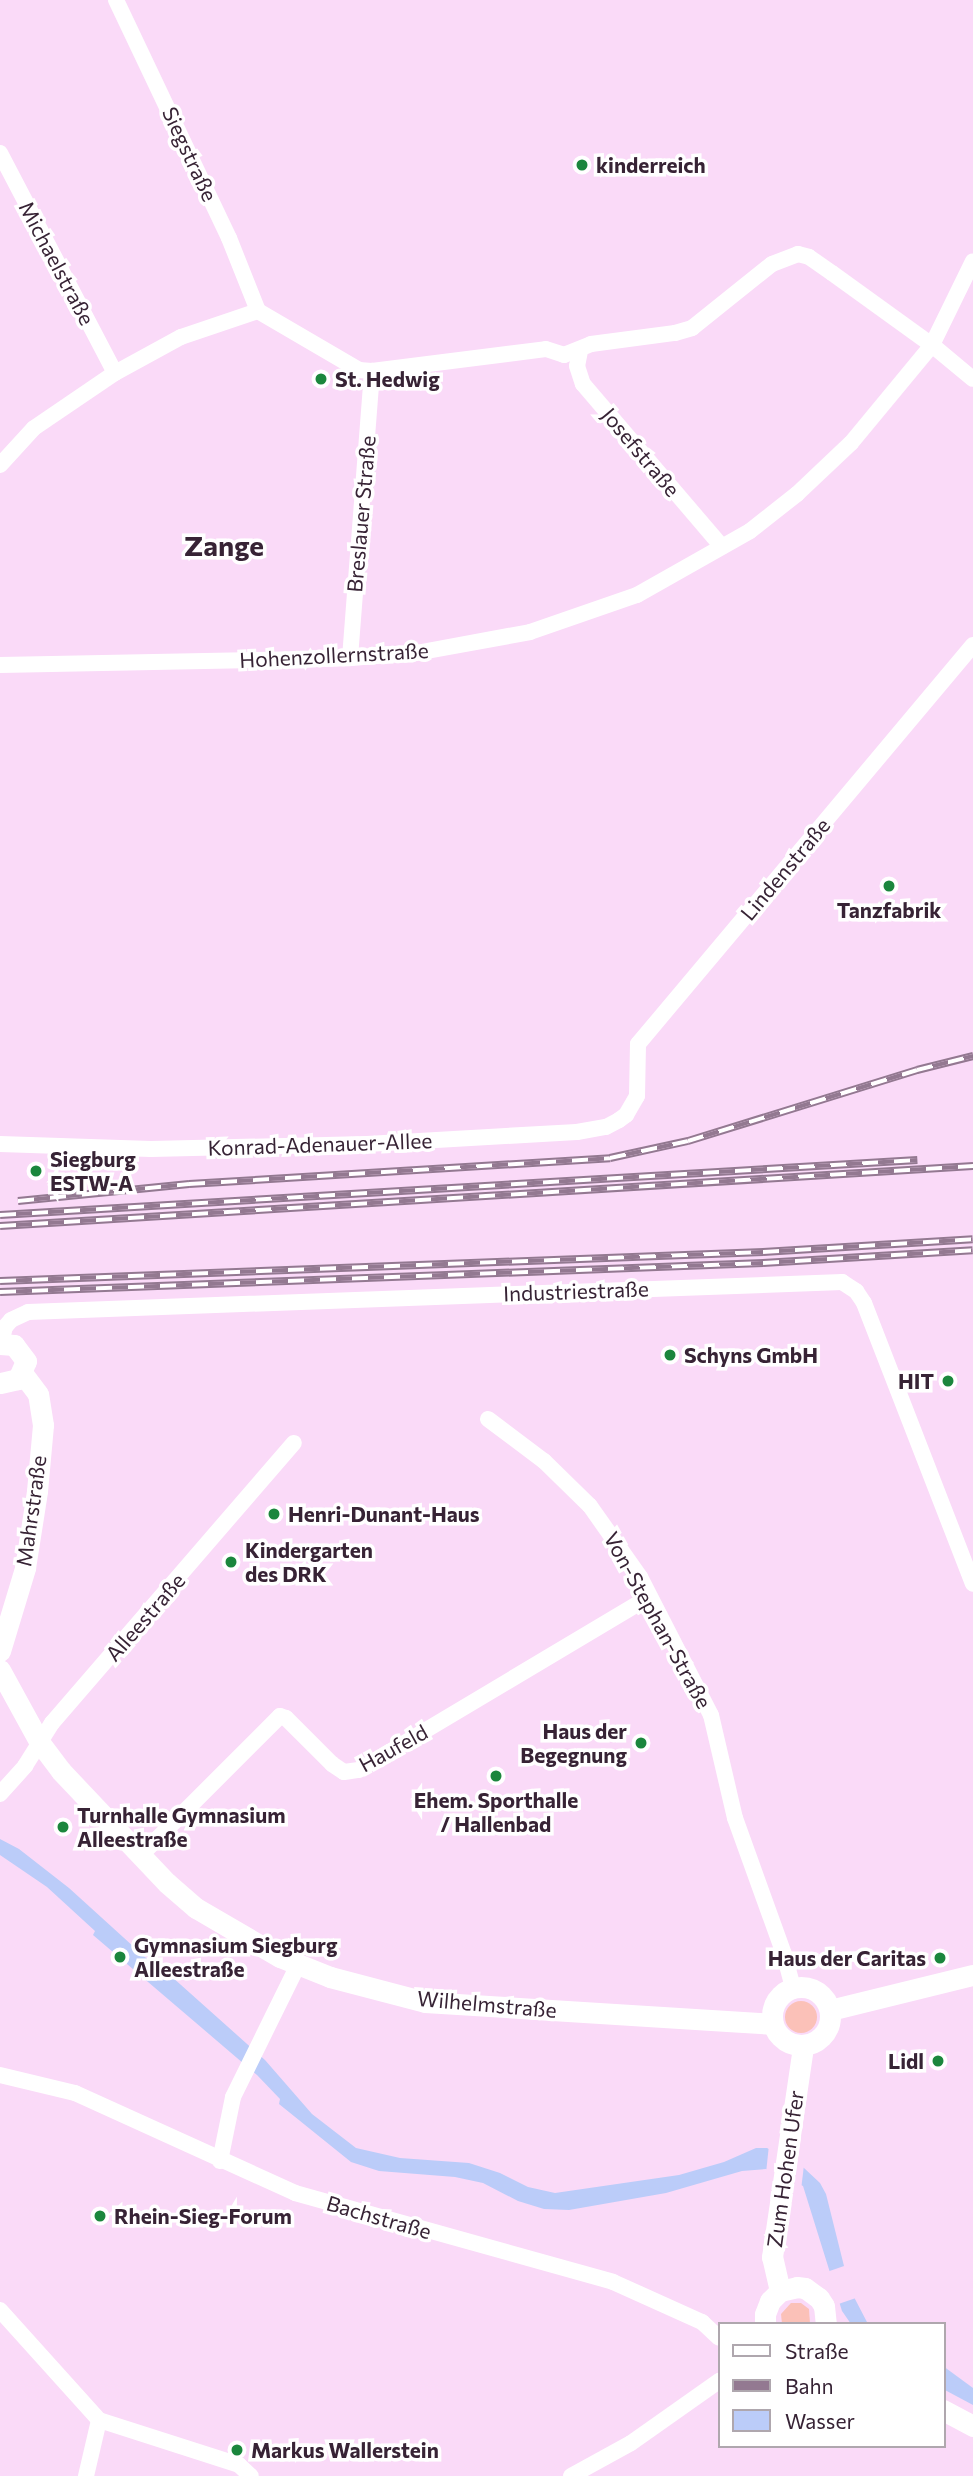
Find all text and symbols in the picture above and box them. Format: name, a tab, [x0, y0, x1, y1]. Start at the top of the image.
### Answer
street label: Siegstraße	[157, 103, 223, 205]
place label: kinderreich	[596, 152, 706, 178]
marker: kinderreich	[574, 157, 590, 173]
street label: Michaelstraße	[14, 197, 100, 329]
place label: St. Hedwig	[335, 366, 440, 392]
marker: St. Hedwig	[313, 371, 329, 387]
street label: Josefstraße	[597, 403, 685, 501]
street label: Breslauer Straße	[342, 434, 380, 594]
district label: Zange	[184, 528, 264, 562]
street label: Hohenzollernstraße	[239, 637, 429, 673]
street label: Lindenstraße	[735, 813, 835, 925]
marker: Tanzfabrik	[881, 878, 897, 894]
place label: Tanzfabrik	[837, 897, 941, 923]
street label: Konrad-Adenauer-Allee	[207, 1127, 433, 1161]
place label: Siegburg ESTW-A	[50, 1146, 136, 1196]
marker: Siegburg ESTW-A	[28, 1163, 44, 1179]
street label: Industriestraße	[503, 1276, 649, 1306]
place label: Schyns GmbH	[684, 1342, 818, 1368]
marker: Schyns GmbH	[662, 1347, 678, 1363]
place label: HIT	[898, 1368, 934, 1394]
marker: HIT	[940, 1373, 956, 1389]
street label: Mahrstraße	[11, 1454, 51, 1568]
place label: Henri-Dunant-Haus	[288, 1501, 480, 1527]
marker: Henri-Dunant-Haus	[266, 1506, 282, 1522]
street label: Von-Stephan-Straße	[599, 1527, 717, 1713]
place label: Kindergarten des DRK	[245, 1537, 373, 1587]
marker: Kindergarten des DRK	[223, 1554, 239, 1570]
street label: Alleestraße	[100, 1568, 190, 1666]
place label: Haus der Begegnung	[520, 1718, 627, 1768]
street label: Haufeld	[354, 1719, 432, 1777]
marker: Haus der Begegnung	[633, 1735, 649, 1751]
marker: Ehem. Sporthalle / Hallenbad	[488, 1768, 504, 1784]
place label: Ehem. Sporthalle / Hallenbad	[414, 1787, 578, 1837]
place label: Turnhalle Gymnasium Alleestraße	[77, 1802, 286, 1852]
marker: Turnhalle Gymnasium Alleestraße	[55, 1819, 71, 1835]
place label: Gymnasium Siegburg Alleestraße	[134, 1932, 337, 1982]
place label: Haus der Caritas	[768, 1945, 926, 1971]
marker: Gymnasium Siegburg Alleestraße	[112, 1949, 128, 1965]
marker: Haus der Caritas	[932, 1950, 948, 1966]
street label: Wilhelmstraße	[416, 1985, 558, 2023]
place label: Lidl	[888, 2048, 924, 2074]
marker: Lidl	[930, 2053, 946, 2069]
street label: Zum Hohen Ufer	[762, 2089, 808, 2249]
street label: Bachstraße	[324, 2190, 434, 2244]
place label: Rhein-Sieg-Forum	[114, 2203, 292, 2229]
marker: Rhein-Sieg-Forum	[92, 2208, 108, 2224]
legend	[718, 2322, 945, 2448]
text: Straße	[785, 2338, 849, 2363]
text: Bahn	[785, 2373, 834, 2398]
text: Wasser	[785, 2408, 855, 2433]
place label: Markus Wallerstein	[251, 2437, 439, 2463]
marker: Markus Wallerstein	[229, 2442, 245, 2458]

